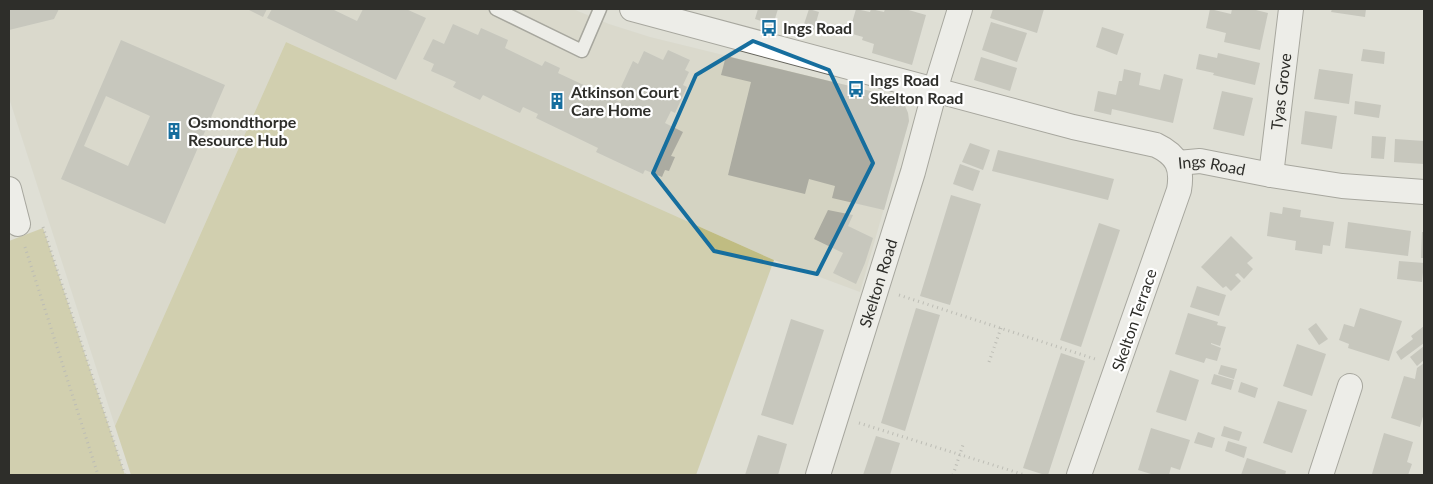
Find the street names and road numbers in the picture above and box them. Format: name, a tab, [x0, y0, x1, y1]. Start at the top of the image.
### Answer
street label: Tyas Grove	[1266, 52, 1295, 131]
street label: Ings Road	[1177, 151, 1247, 179]
street label: Skelton Road	[855, 236, 900, 330]
street label: Skelton Terrace	[1107, 266, 1160, 374]

